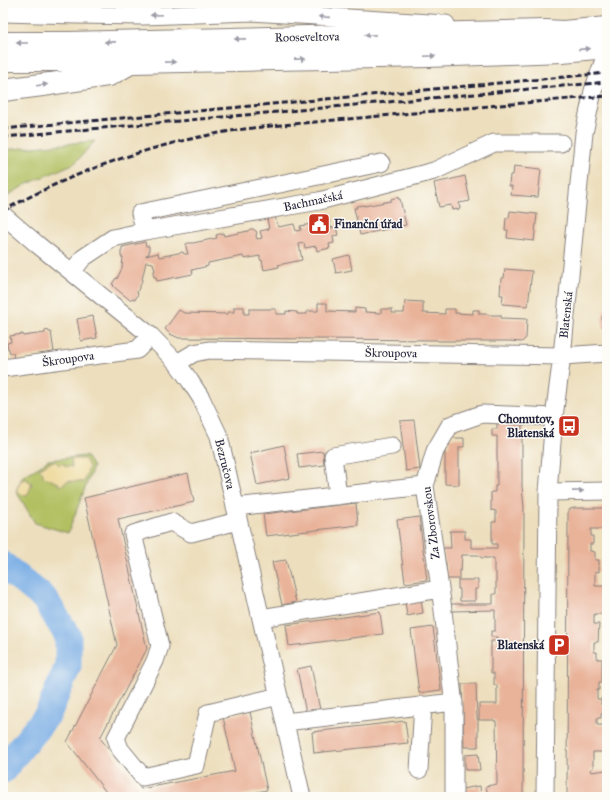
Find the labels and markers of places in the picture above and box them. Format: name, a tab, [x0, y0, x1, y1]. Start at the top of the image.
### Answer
public building icon: Finanční úřad	[306, 211, 332, 237]
place label: Finanční úřad	[334, 217, 404, 231]
place label: Chomutov, Blatenská	[498, 412, 555, 440]
bus stop icon: Chomutov, Blatenská	[556, 413, 582, 439]
parking icon: Blatenská	[546, 632, 572, 658]
place label: Blatenská	[497, 638, 545, 652]

